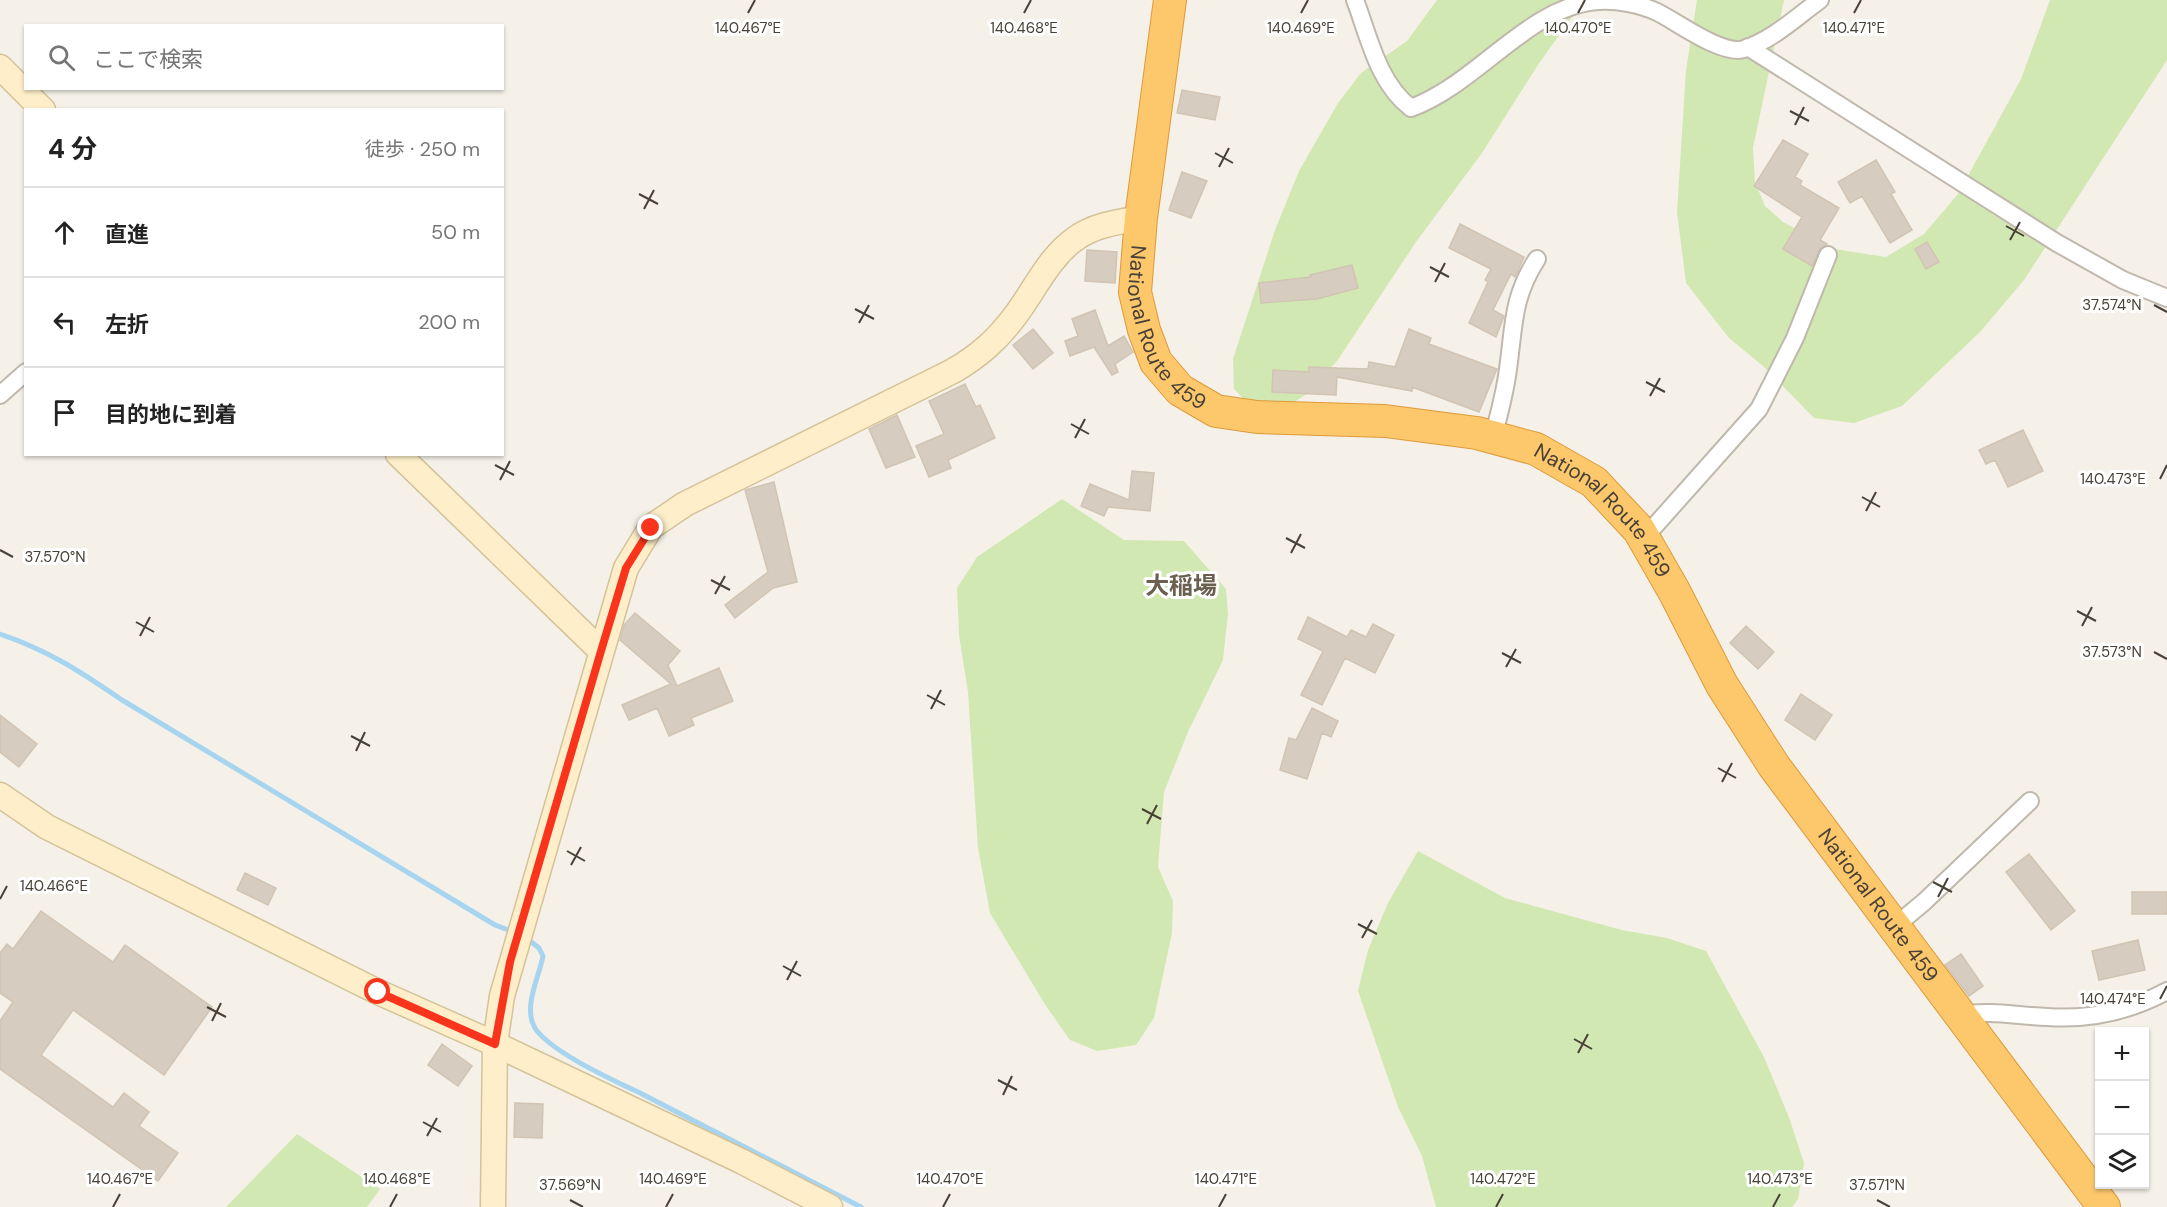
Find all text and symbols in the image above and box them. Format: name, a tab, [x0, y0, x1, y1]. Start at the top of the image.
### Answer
text: 140.467°E	[715, 18, 781, 38]
text: 140.468°E	[990, 18, 1058, 38]
text: 140.469°E	[1267, 18, 1335, 38]
text: 140.470°E	[1544, 18, 1612, 38]
text: 140.471°E	[1823, 18, 1885, 38]
search box	[24, 24, 504, 90]
icon: search	[45, 41, 78, 74]
text: ここで検索	[93, 45, 203, 74]
text: 4 分	[48, 132, 97, 166]
text: 徒歩 · 250 m	[365, 136, 480, 162]
icon: ahead	[48, 216, 81, 249]
text: 50 m	[431, 219, 480, 245]
text: 直進	[105, 220, 149, 249]
street label: National Route 459	[1121, 244, 1212, 416]
text: 37.574°N	[2082, 295, 2142, 315]
icon: left	[48, 306, 81, 339]
text: 200 m	[418, 309, 480, 335]
text: 左折	[105, 310, 149, 339]
icon: arrive	[48, 396, 81, 429]
text: 目的地に到着	[105, 400, 237, 429]
street label: National Route 459	[1529, 437, 1677, 583]
text: 140.473°E	[2080, 469, 2146, 489]
route end	[637, 514, 663, 540]
text: 37.570°N	[24, 547, 86, 567]
district label: 大稲場	[1145, 570, 1217, 601]
text: 37.573°N	[2082, 642, 2142, 662]
street label: National Route 459	[1812, 823, 1945, 988]
text: 140.466°E	[20, 876, 88, 896]
route start	[364, 978, 390, 1004]
text: 140.474°E	[2080, 989, 2146, 1009]
map controls	[2095, 1027, 2149, 1189]
button: +	[2095, 1027, 2149, 1081]
button: −	[2095, 1081, 2149, 1135]
button: layers	[2095, 1135, 2149, 1189]
text: 140.467°E	[87, 1169, 153, 1189]
text: 140.468°E	[363, 1169, 431, 1189]
text: 140.469°E	[639, 1169, 707, 1189]
text: 140.470°E	[916, 1169, 984, 1189]
text: 140.471°E	[1195, 1169, 1257, 1189]
text: 140.472°E	[1470, 1169, 1536, 1189]
text: 140.473°E	[1747, 1169, 1813, 1189]
text: 37.569°N	[539, 1175, 601, 1195]
text: 37.571°N	[1849, 1175, 1905, 1195]

